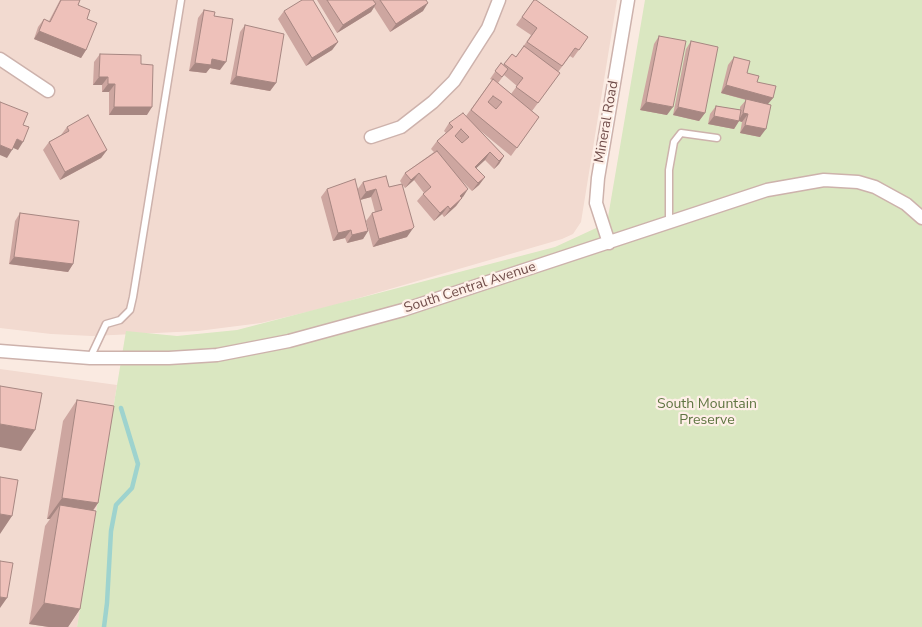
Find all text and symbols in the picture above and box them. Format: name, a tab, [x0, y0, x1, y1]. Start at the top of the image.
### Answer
street label: Mineral Road	[591, 80, 623, 164]
street label: South Central Avenue	[402, 259, 538, 317]
park label: South Mountain Preserve	[657, 397, 757, 430]

